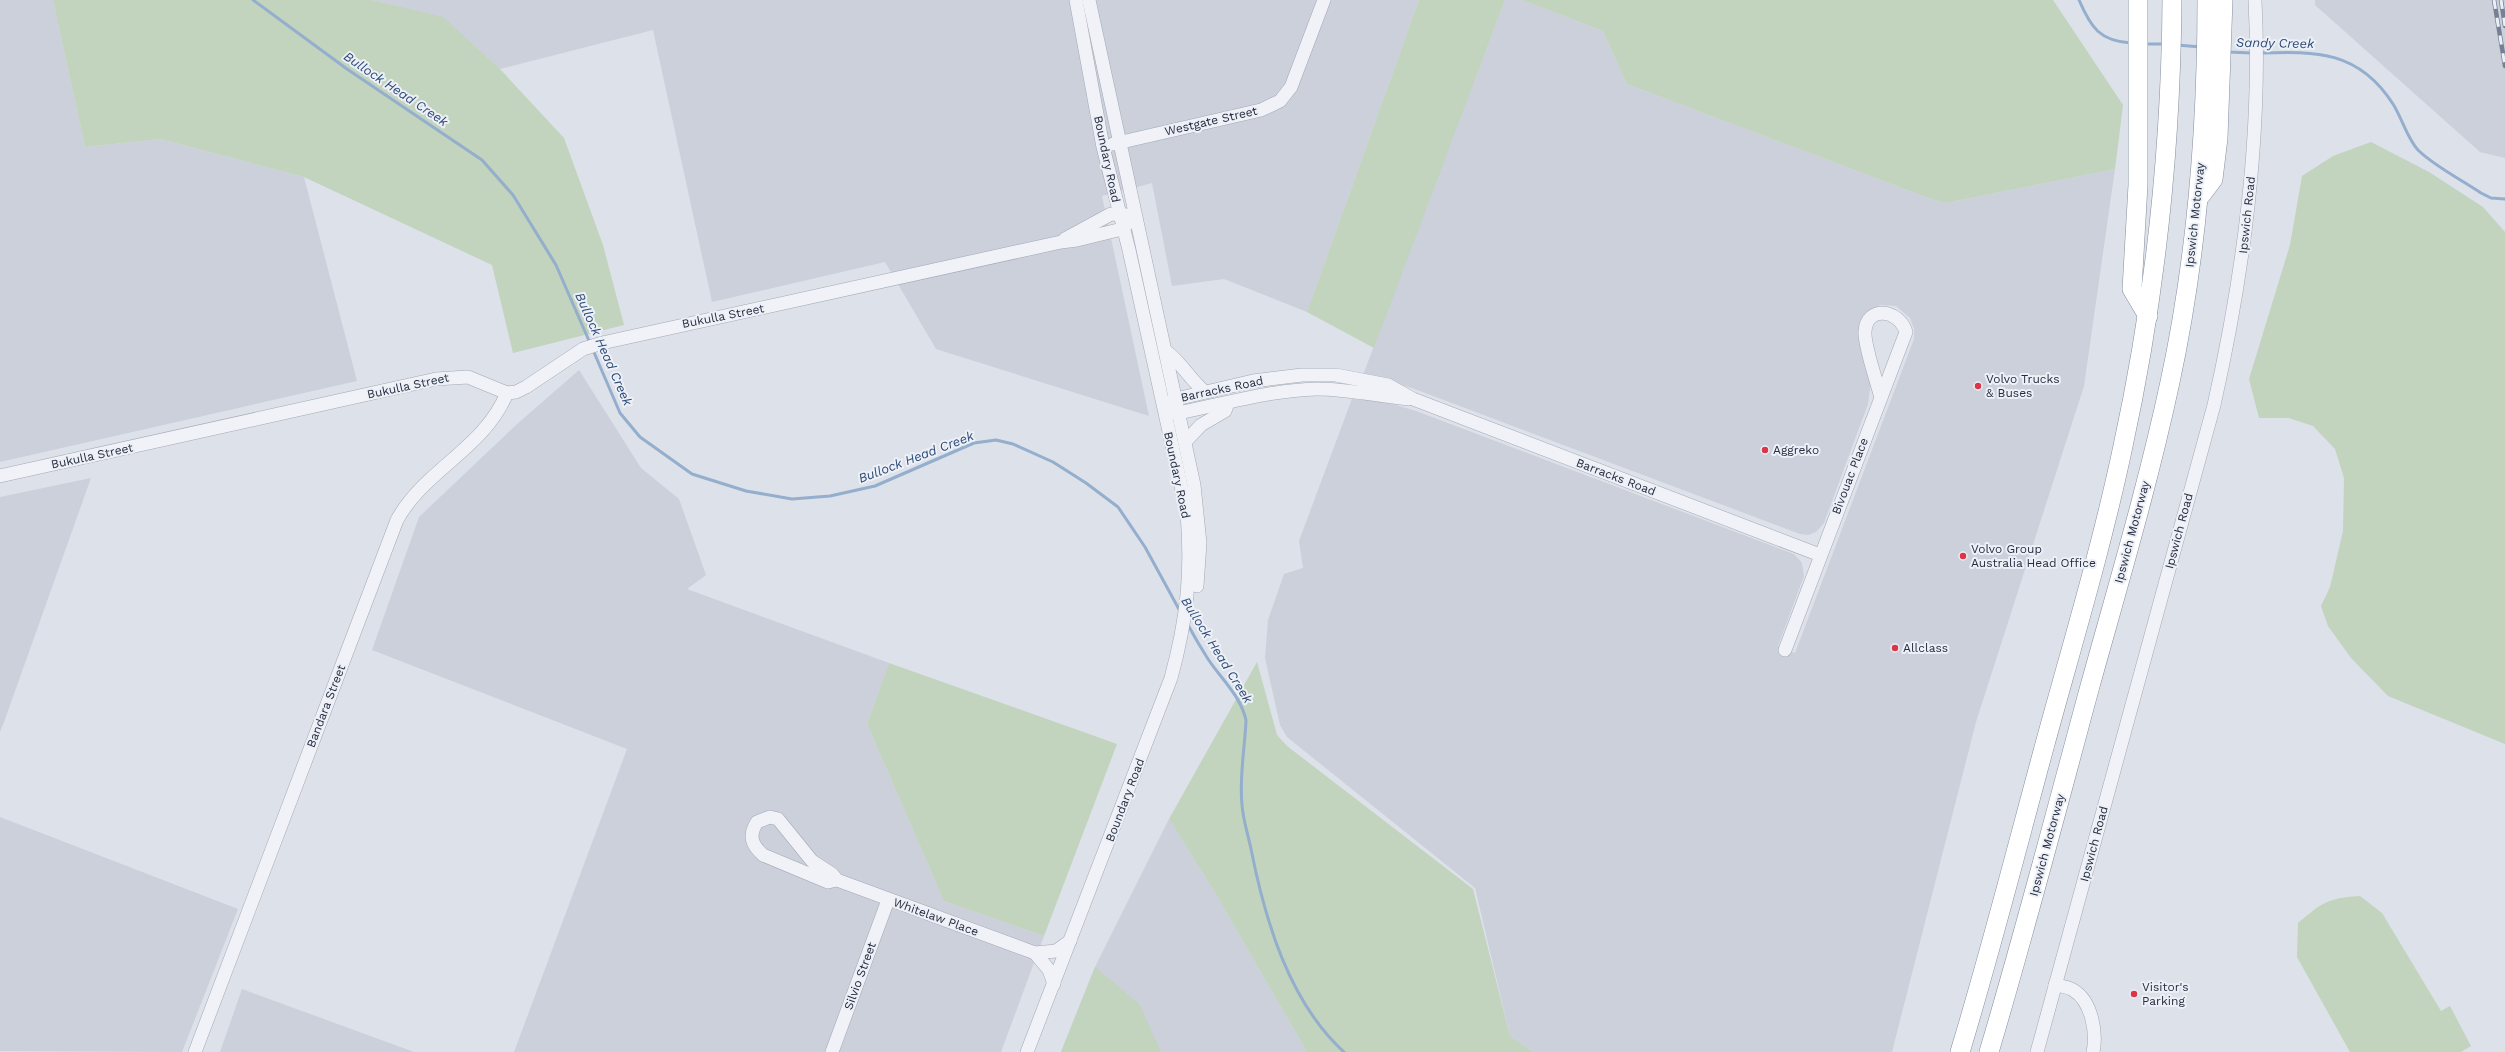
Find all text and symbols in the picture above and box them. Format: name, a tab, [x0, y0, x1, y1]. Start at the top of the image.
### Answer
water label: Sandy Creek	[2236, 35, 2315, 51]
water label: Bullock Head Creek	[341, 49, 452, 130]
street label: Westgate Street	[1163, 104, 1259, 138]
street label: Boundary Road	[1091, 114, 1123, 204]
street label: Ipswich Motorway	[2183, 161, 2208, 268]
street label: Ipswich Road	[2236, 176, 2258, 254]
water label: Bullock Head Creek	[572, 290, 636, 409]
street label: Bukulla Street	[681, 301, 765, 331]
street label: Bukulla Street	[366, 370, 450, 402]
place label: Volvo Trucks & Buses	[1986, 372, 2060, 400]
street label: Barracks Road	[1179, 373, 1265, 405]
marker: Volvo Trucks & Buses	[1973, 381, 1983, 391]
water label: Bullock Head Creek	[856, 428, 977, 486]
street label: Boundary Road	[1161, 430, 1193, 520]
street label: Bivouac Place	[1829, 436, 1871, 516]
street label: Bukulla Street	[50, 440, 134, 472]
place label: Aggreko	[1773, 443, 1819, 457]
marker: Aggreko	[1760, 445, 1770, 455]
street label: Barracks Road	[1574, 455, 1658, 499]
street label: Ipswich Motorway	[2112, 479, 2153, 585]
street label: Ipswich Road	[2162, 492, 2196, 570]
place label: Volvo Group Australia Head Office	[1971, 542, 2096, 570]
marker: Volvo Group Australia Head Office	[1958, 551, 1968, 561]
water label: Bullock Head Creek	[1178, 594, 1256, 707]
place label: Allclass	[1903, 641, 1948, 655]
marker: Allclass	[1890, 643, 1900, 653]
street label: Bandara Street	[304, 662, 348, 750]
street label: Boundary Road	[1103, 756, 1147, 844]
street label: Ipswich Motorway	[2027, 792, 2068, 898]
street label: Ipswich Road	[2077, 805, 2111, 883]
street label: Whitelaw Place	[891, 895, 981, 939]
street label: Silvio Street	[841, 940, 879, 1012]
place label: Visitor's Parking	[2142, 980, 2189, 1008]
marker: Visitor's Parking	[2129, 989, 2139, 999]

